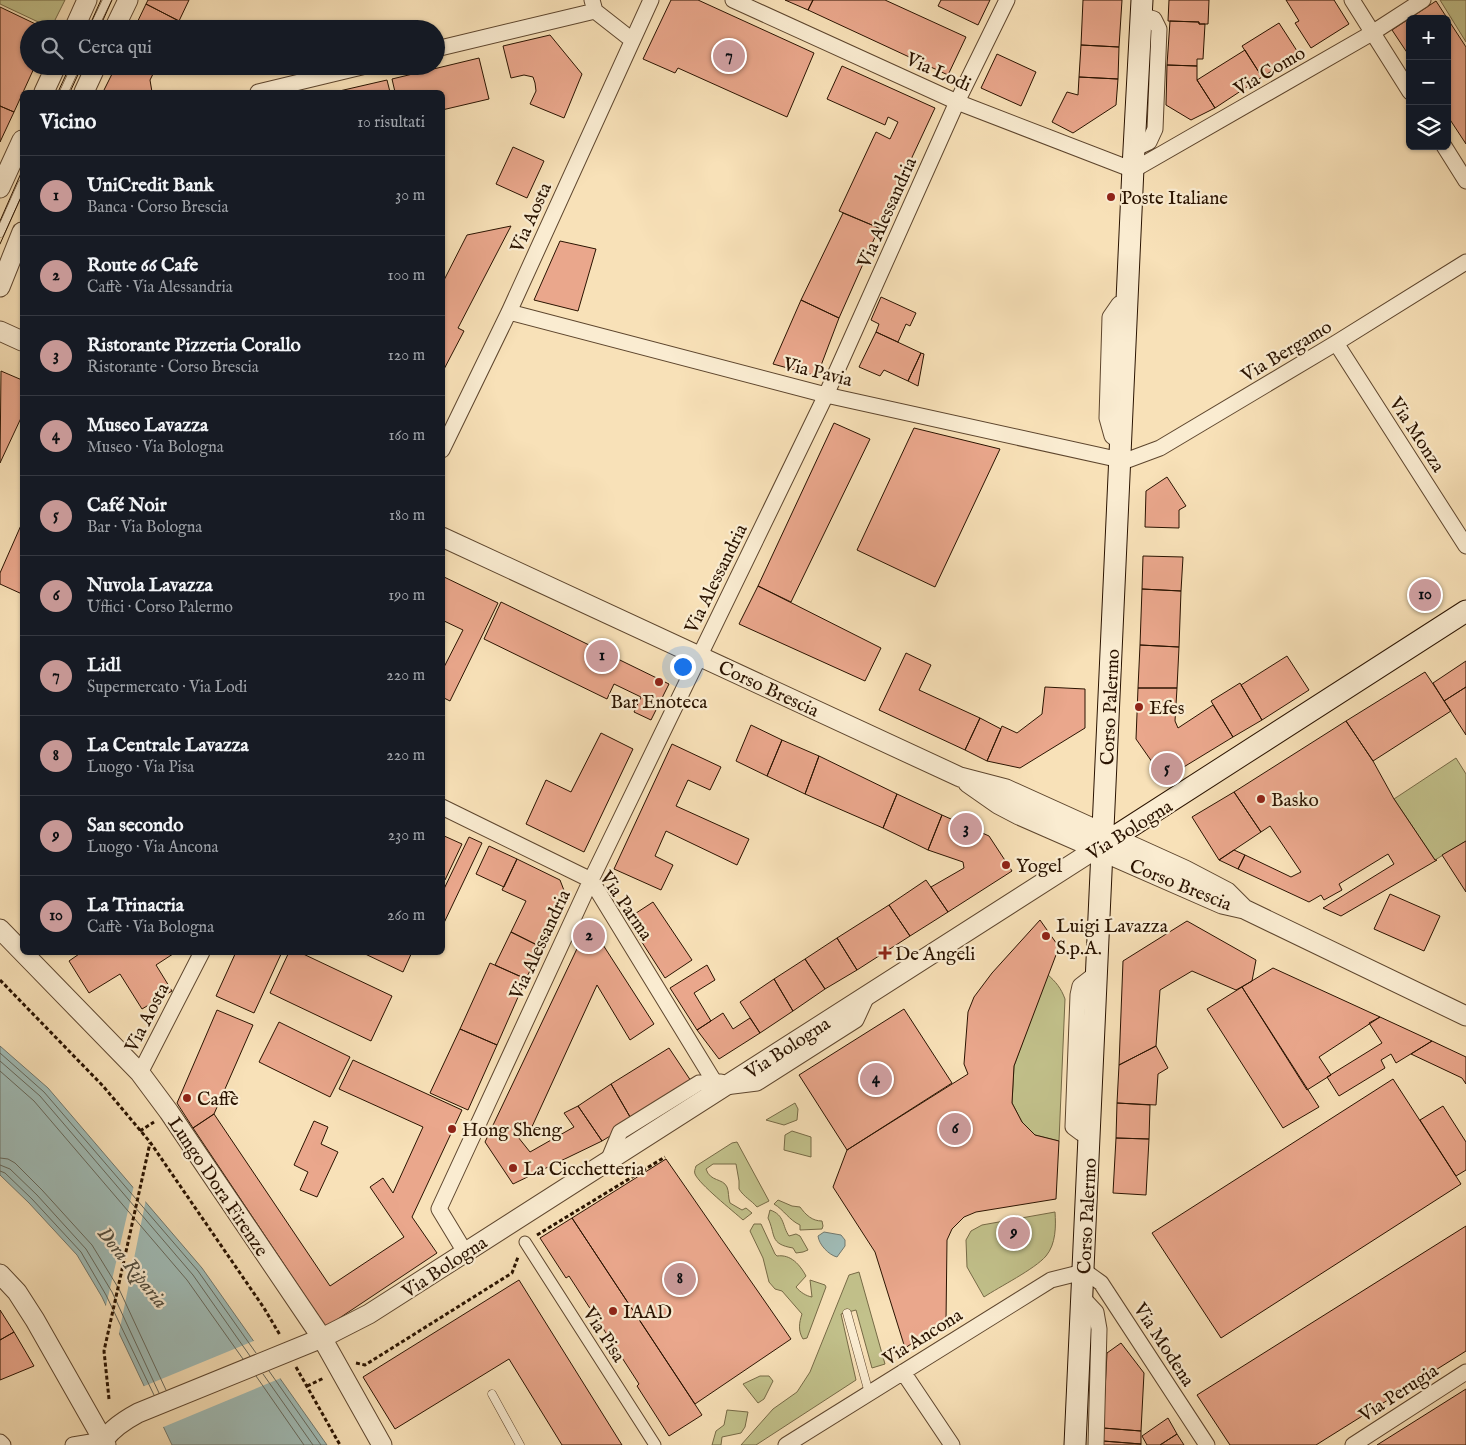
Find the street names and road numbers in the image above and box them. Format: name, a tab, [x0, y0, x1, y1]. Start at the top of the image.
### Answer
street label: Via Como	[1229, 42, 1310, 102]
street label: Via Lodi	[901, 47, 975, 98]
street label: Via Alessandria	[852, 153, 923, 273]
street label: Via Aosta	[505, 178, 558, 258]
street label: Via Bergamo	[1236, 315, 1337, 389]
street label: Via Pavia	[779, 353, 855, 393]
street label: Via Monza	[1383, 392, 1450, 478]
street label: Via Alessandria	[680, 520, 754, 638]
street label: Corso Palermo	[1096, 648, 1126, 766]
street label: Corso Brescia	[714, 656, 823, 724]
street label: Via Bologna	[1082, 795, 1178, 867]
street label: Corso Brescia	[1126, 854, 1236, 918]
street label: Via Parma	[593, 866, 658, 946]
street label: Via Alessandria	[504, 885, 577, 1005]
street label: Via Aosta	[120, 979, 176, 1057]
street label: Via Bologna	[740, 1012, 836, 1086]
street label: Lungo Dora Firenze	[162, 1113, 273, 1262]
street label: Corso Palermo	[1073, 1157, 1103, 1275]
street label: Via Bologna	[397, 1231, 493, 1305]
street label: Via Modena	[1127, 1298, 1200, 1392]
street label: Via Pisa	[576, 1302, 630, 1368]
street label: Via Ancona	[878, 1303, 968, 1372]
street label: Via Perugia	[1354, 1359, 1444, 1429]

